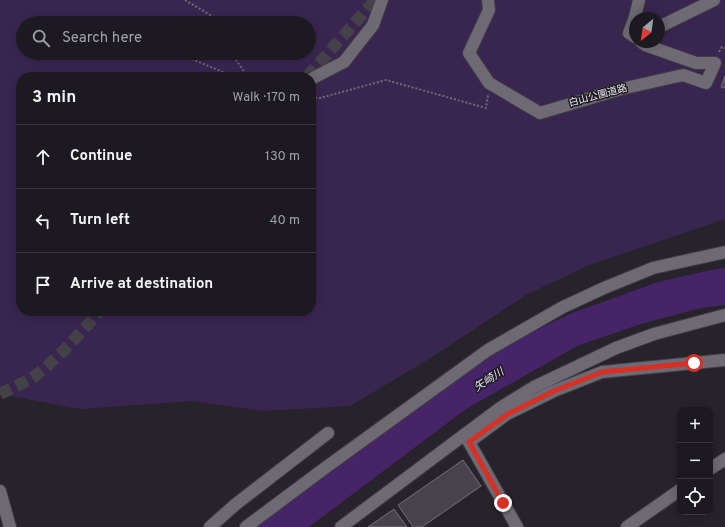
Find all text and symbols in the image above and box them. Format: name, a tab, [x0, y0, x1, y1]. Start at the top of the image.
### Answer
north arrow	[629, 12, 665, 48]
search box	[16, 16, 316, 60]
icon: search	[30, 27, 52, 49]
text: Search here	[62, 29, 142, 48]
street label: 白山公園道路	[567, 82, 629, 110]
text: 3 min	[32, 87, 76, 109]
text: Walk · 170 m	[233, 90, 300, 106]
icon: ahead	[32, 146, 54, 168]
text: Continue	[70, 147, 132, 166]
text: 130 m	[265, 149, 300, 165]
icon: left	[32, 210, 54, 232]
text: Turn left	[70, 211, 130, 230]
text: 40 m	[270, 213, 300, 229]
icon: arrive	[32, 274, 54, 296]
text: Arrive at destination	[70, 275, 213, 294]
route start	[685, 354, 703, 372]
water label: 矢崎川	[471, 365, 507, 395]
map controls	[677, 407, 713, 515]
button: +	[677, 407, 713, 443]
button: −	[677, 443, 713, 479]
button: locate	[677, 479, 713, 515]
route end	[494, 494, 512, 512]

